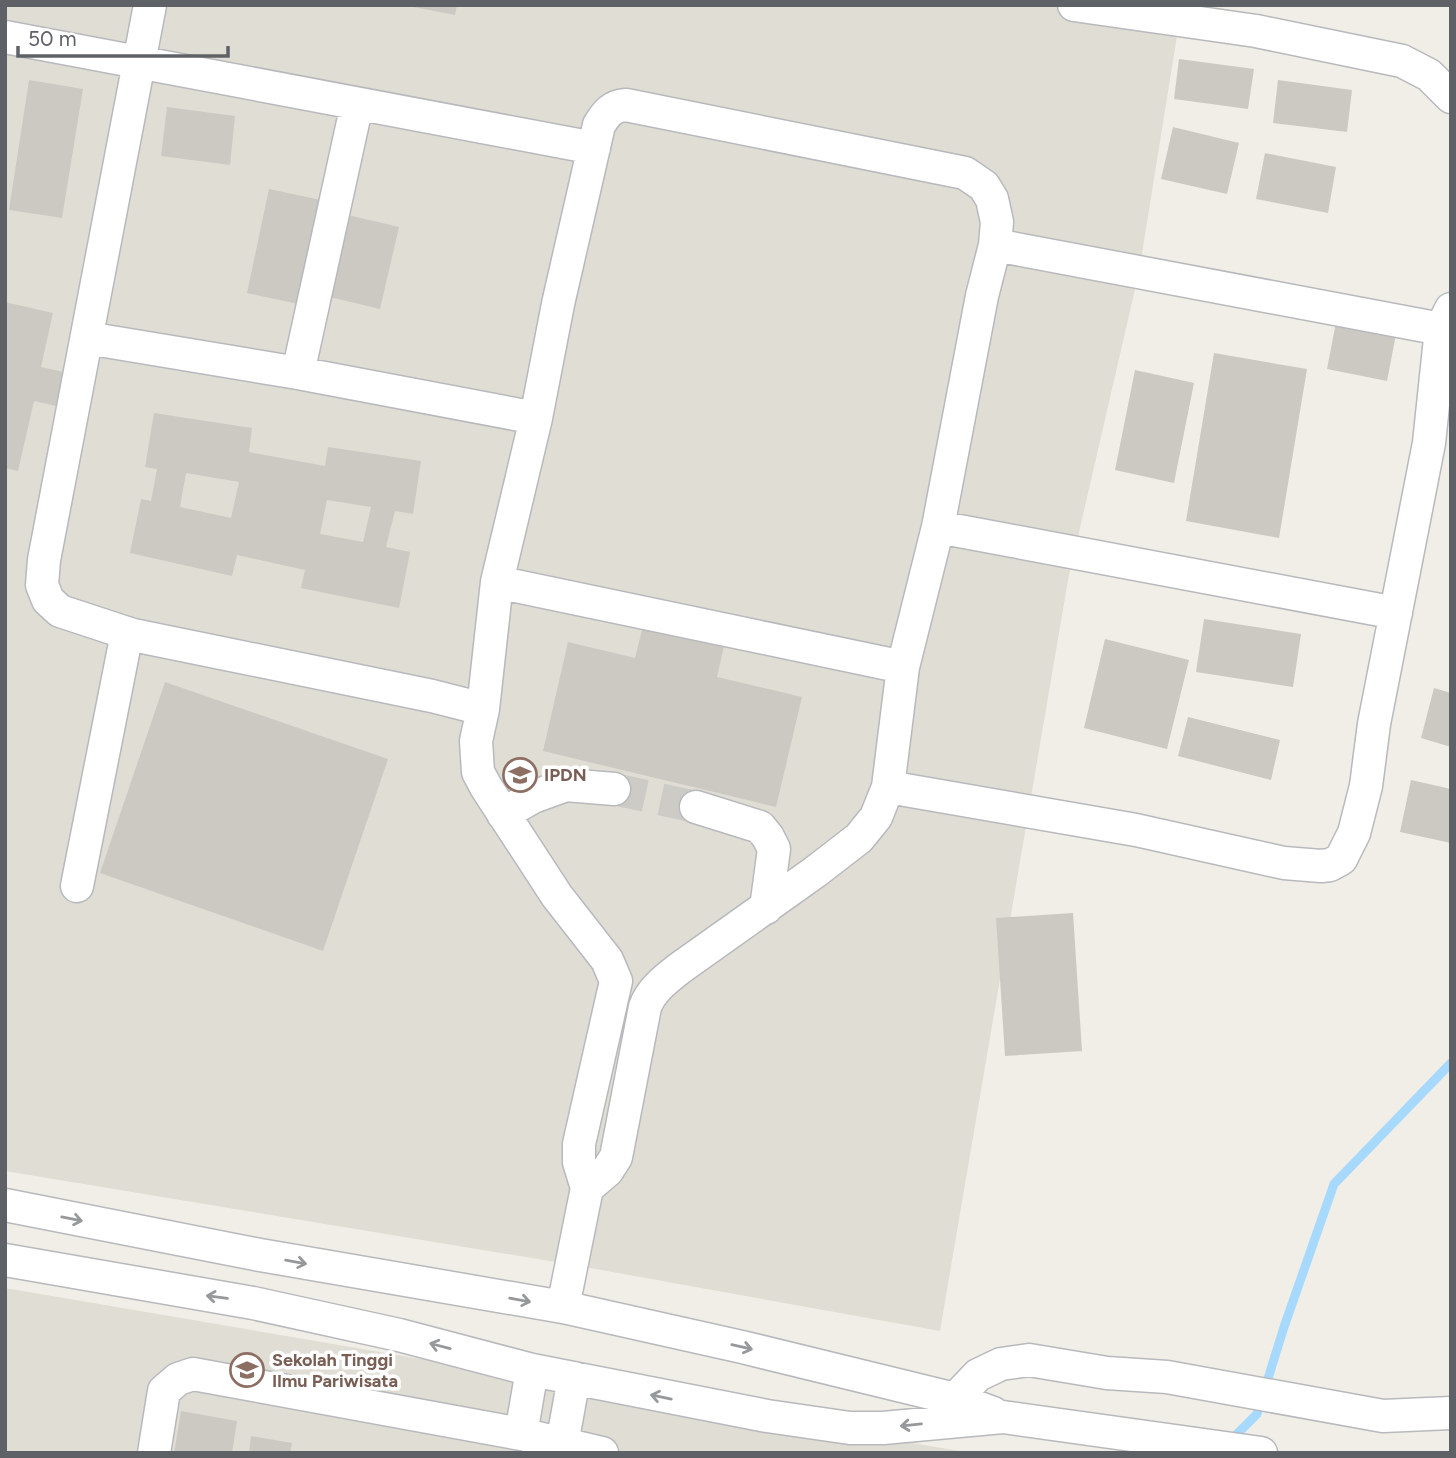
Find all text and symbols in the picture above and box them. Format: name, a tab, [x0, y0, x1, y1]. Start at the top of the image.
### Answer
scale bar	[18, 14, 228, 58]
text: 50 m	[28, 26, 77, 51]
school or university icon: IPDN	[501, 756, 539, 794]
place label: IPDN	[544, 764, 587, 786]
one-way arrow	[60, 1212, 83, 1226]
one-way arrow	[284, 1255, 306, 1269]
one-way arrow	[207, 1291, 229, 1304]
one-way arrow	[508, 1294, 531, 1307]
one-way arrow	[429, 1339, 451, 1352]
one-way arrow	[730, 1341, 753, 1355]
place label: Sekolah Tinggi Ilmu Pariwisata	[272, 1349, 398, 1392]
school or university icon: Sekolah Tinggi Ilmu Pariwisata	[228, 1351, 266, 1389]
one-way arrow	[650, 1389, 673, 1403]
one-way arrow	[900, 1419, 922, 1432]

